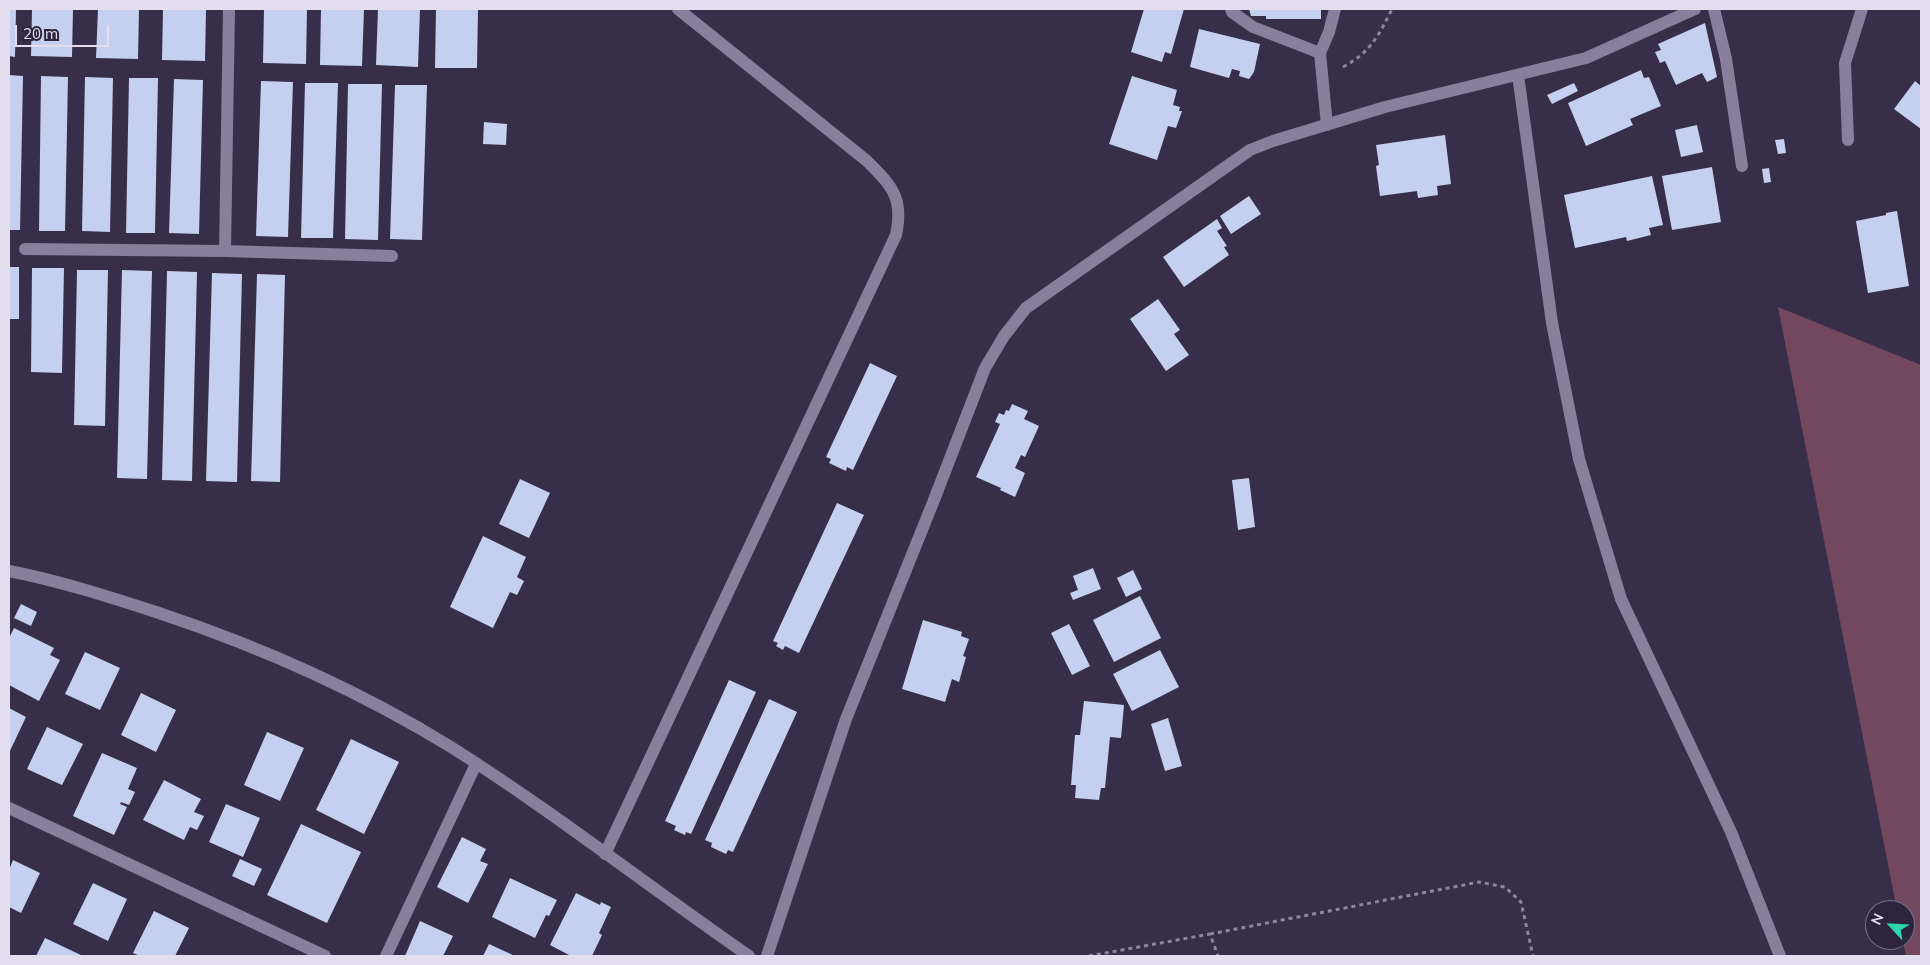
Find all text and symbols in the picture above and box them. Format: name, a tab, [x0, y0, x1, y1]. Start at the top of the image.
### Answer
scale bar	[18, 15, 111, 47]
text: 20 m	[23, 24, 58, 43]
north arrow	[1865, 900, 1915, 950]
text: N	[1867, 910, 1888, 928]

